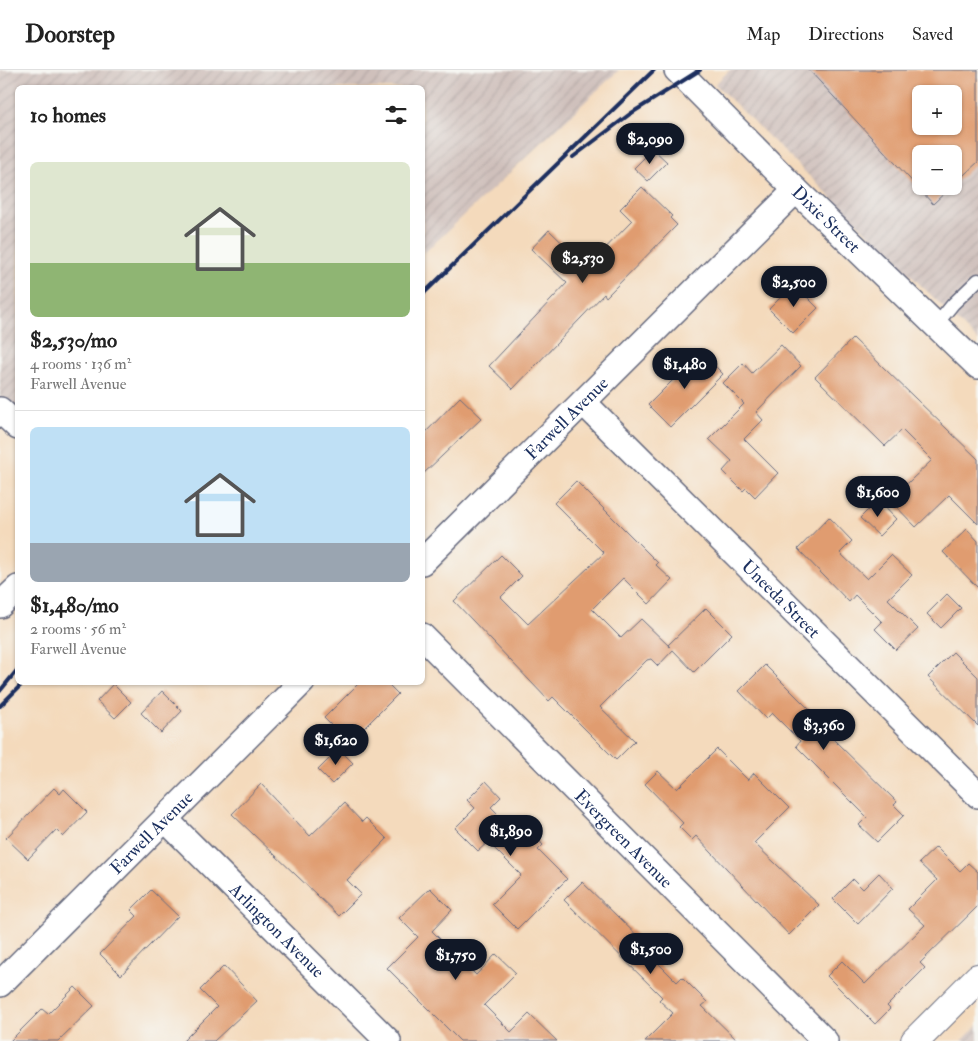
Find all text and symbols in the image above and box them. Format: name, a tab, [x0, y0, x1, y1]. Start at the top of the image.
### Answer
text: Doorstep	[25, 19, 115, 50]
text: Map	[747, 23, 780, 46]
text: Directions	[808, 23, 884, 46]
text: Saved	[912, 23, 953, 46]
map controls	[912, 85, 962, 195]
button: +	[912, 85, 962, 135]
icon: filters	[382, 101, 410, 129]
text: 10 homes	[30, 102, 106, 129]
pin: $2,090	[609, 122, 691, 165]
text: $2,090	[627, 129, 673, 149]
button: −	[912, 145, 962, 195]
street label: Dixie Street	[787, 181, 866, 258]
icon: home	[175, 194, 265, 284]
pin: $2,530	[542, 242, 624, 284]
text: $2,530	[562, 248, 604, 268]
pin: $2,500	[753, 266, 835, 308]
text: $2,500	[772, 272, 816, 292]
text: $2,530/mo	[30, 327, 117, 354]
pin: $1,480	[644, 348, 726, 390]
text: 4 rooms · 136 m²	[30, 354, 131, 374]
text: $1,480	[663, 354, 707, 374]
street label: Farwell Avenue	[520, 371, 614, 465]
text: Farwell Avenue	[30, 374, 126, 394]
icon: home	[175, 460, 265, 550]
pin: $1,600	[837, 476, 919, 518]
text: $1,600	[856, 482, 900, 502]
street label: Uneeda Street	[736, 554, 825, 643]
text: $1,480/mo	[30, 592, 119, 619]
text: 2 rooms · 56 m²	[30, 619, 126, 639]
text: Farwell Avenue	[30, 639, 126, 659]
pin: $3,360	[783, 708, 865, 751]
text: $3,360	[803, 715, 845, 735]
pin: $1,620	[295, 724, 377, 766]
text: $1,620	[315, 730, 357, 750]
street label: Evergreen Avenue	[570, 784, 678, 893]
street label: Farwell Avenue	[105, 786, 198, 879]
pin: $1,890	[470, 814, 552, 857]
text: $1,890	[490, 821, 532, 841]
street label: Arlington Avenue	[224, 877, 330, 983]
pin: $1,500	[610, 932, 692, 975]
pin: $1,750	[415, 938, 497, 981]
text: $1,500	[630, 939, 672, 959]
text: $1,750	[436, 945, 476, 965]

